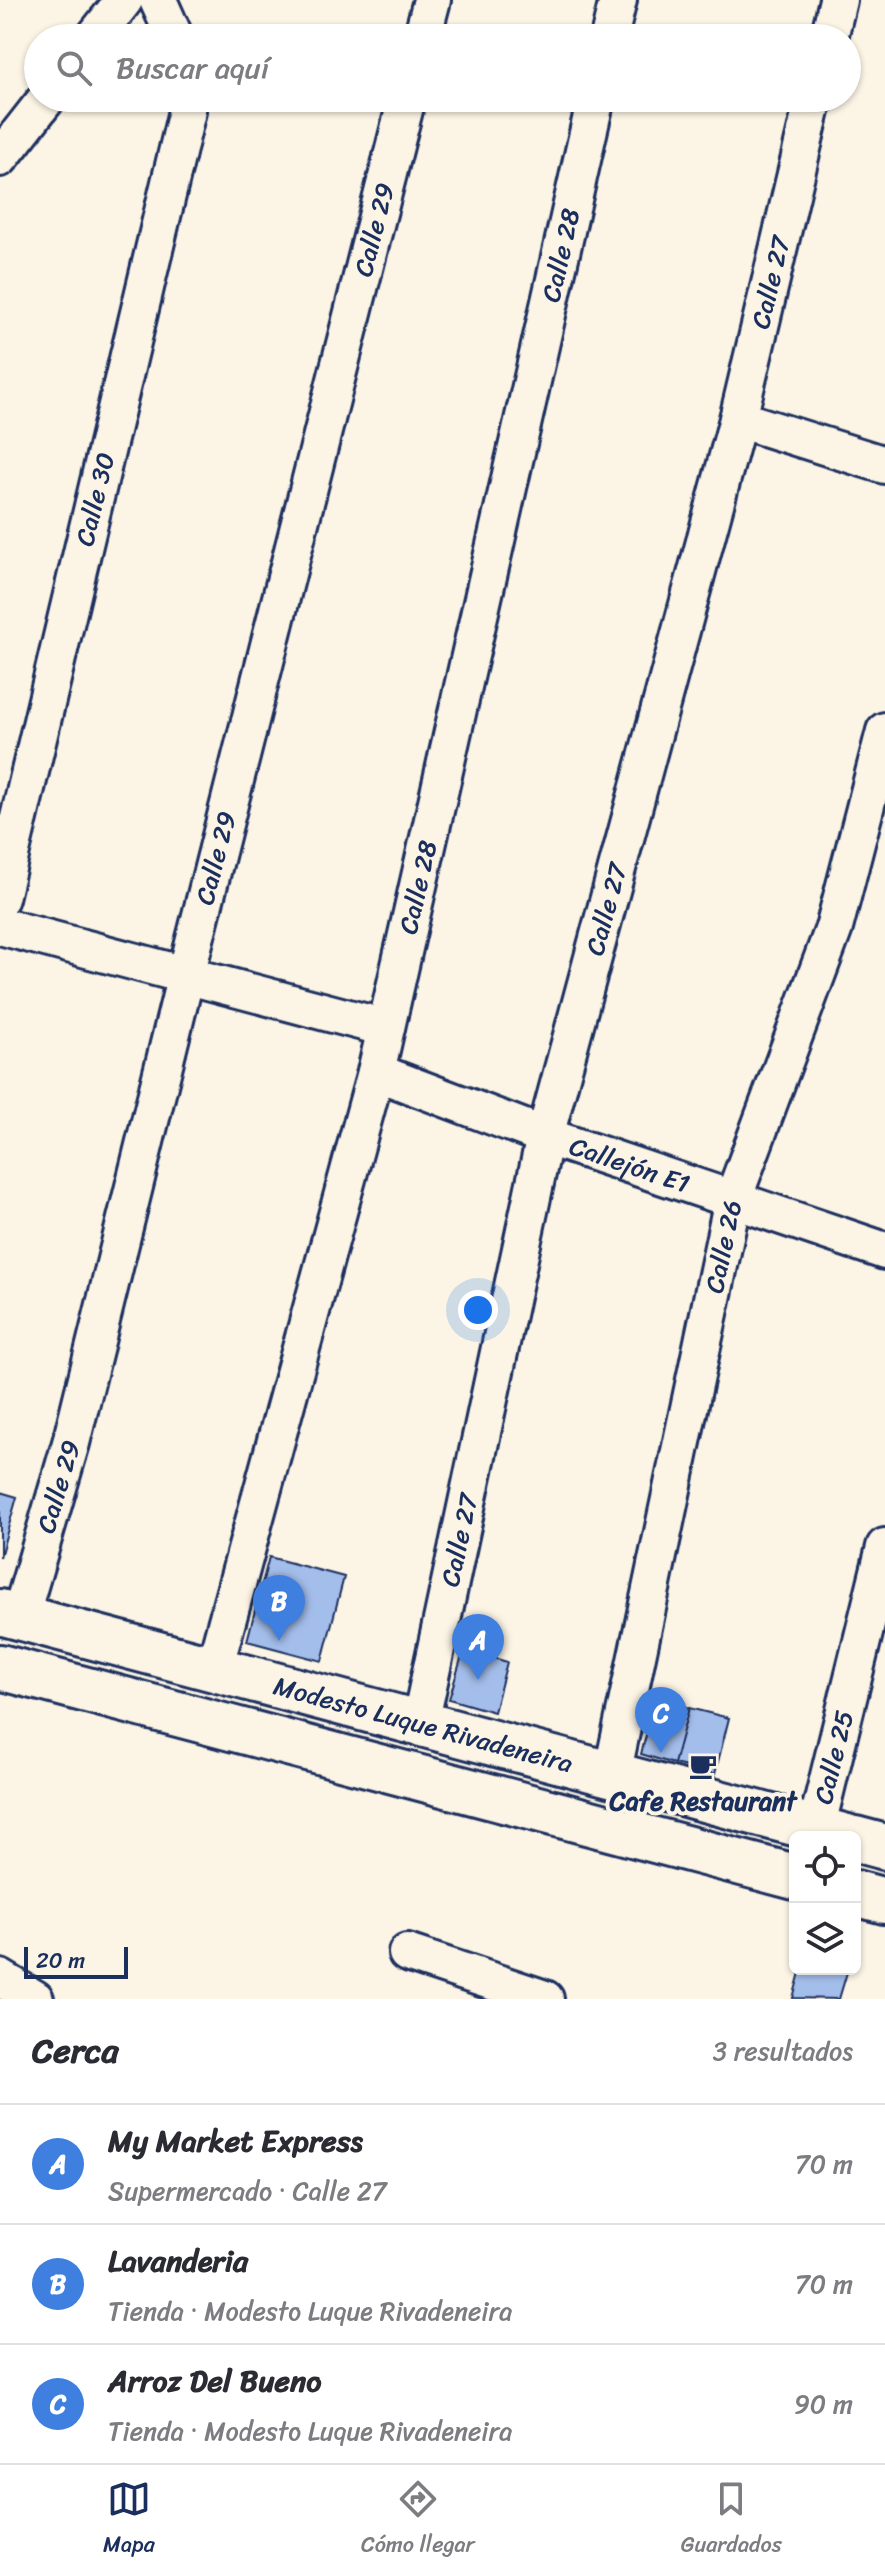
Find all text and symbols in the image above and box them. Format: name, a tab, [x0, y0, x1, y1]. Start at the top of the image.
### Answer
search box	[24, 24, 861, 112]
text: Buscar aquí	[116, 41, 269, 95]
icon: search	[52, 46, 96, 90]
street label: Calle 29	[340, 178, 408, 281]
street label: Calle 28	[528, 203, 593, 307]
street label: Calle 27	[737, 229, 804, 334]
street label: Calle 30	[61, 448, 128, 551]
street label: Calle 29	[182, 806, 249, 910]
street label: Calle 28	[385, 836, 451, 939]
street label: Calle 27	[572, 856, 641, 961]
street label: Callejón E1	[563, 1123, 696, 1206]
street label: Calle 26	[691, 1196, 755, 1297]
your location	[458, 1290, 498, 1330]
street label: Calle 29	[23, 1434, 94, 1539]
street label: Calle 27	[427, 1487, 492, 1591]
pin: B	[253, 1575, 305, 1641]
pin: A	[452, 1614, 504, 1680]
street label: Modesto Luque Rivadeneira	[268, 1663, 578, 1786]
pin: C	[635, 1687, 687, 1753]
street label: Calle 25	[800, 1705, 867, 1809]
cafe icon: Cafe Restaurant	[688, 1751, 718, 1781]
place label: Cafe Restaurant	[609, 1778, 798, 1824]
map controls	[789, 1831, 861, 1975]
button: locate	[789, 1831, 861, 1903]
button: layers	[789, 1903, 861, 1975]
text: 20 m	[36, 1941, 85, 1980]
scale bar	[24, 1943, 128, 1979]
text: Cerca	[32, 2021, 119, 2081]
text: 3 resultados	[713, 2028, 853, 2074]
text: My Market Express	[108, 2114, 363, 2168]
text: A	[49, 2141, 67, 2187]
text: 70 m	[795, 2141, 853, 2187]
text: Supermercado · Calle 27	[108, 2168, 387, 2214]
text: Lavanderia	[108, 2234, 248, 2288]
text: B	[50, 2261, 66, 2307]
text: 70 m	[795, 2261, 853, 2307]
text: Tienda · Modesto Luque Rivadeneira	[108, 2288, 512, 2334]
text: Arroz Del Bueno	[108, 2354, 321, 2408]
text: C	[50, 2381, 66, 2427]
text: 90 m	[794, 2381, 853, 2427]
text: Tienda · Modesto Luque Rivadeneira	[108, 2408, 512, 2454]
tab: Mapa	[103, 2477, 155, 2564]
tab: Cómo llegar	[361, 2477, 475, 2564]
tab: Guardados	[681, 2477, 782, 2564]

